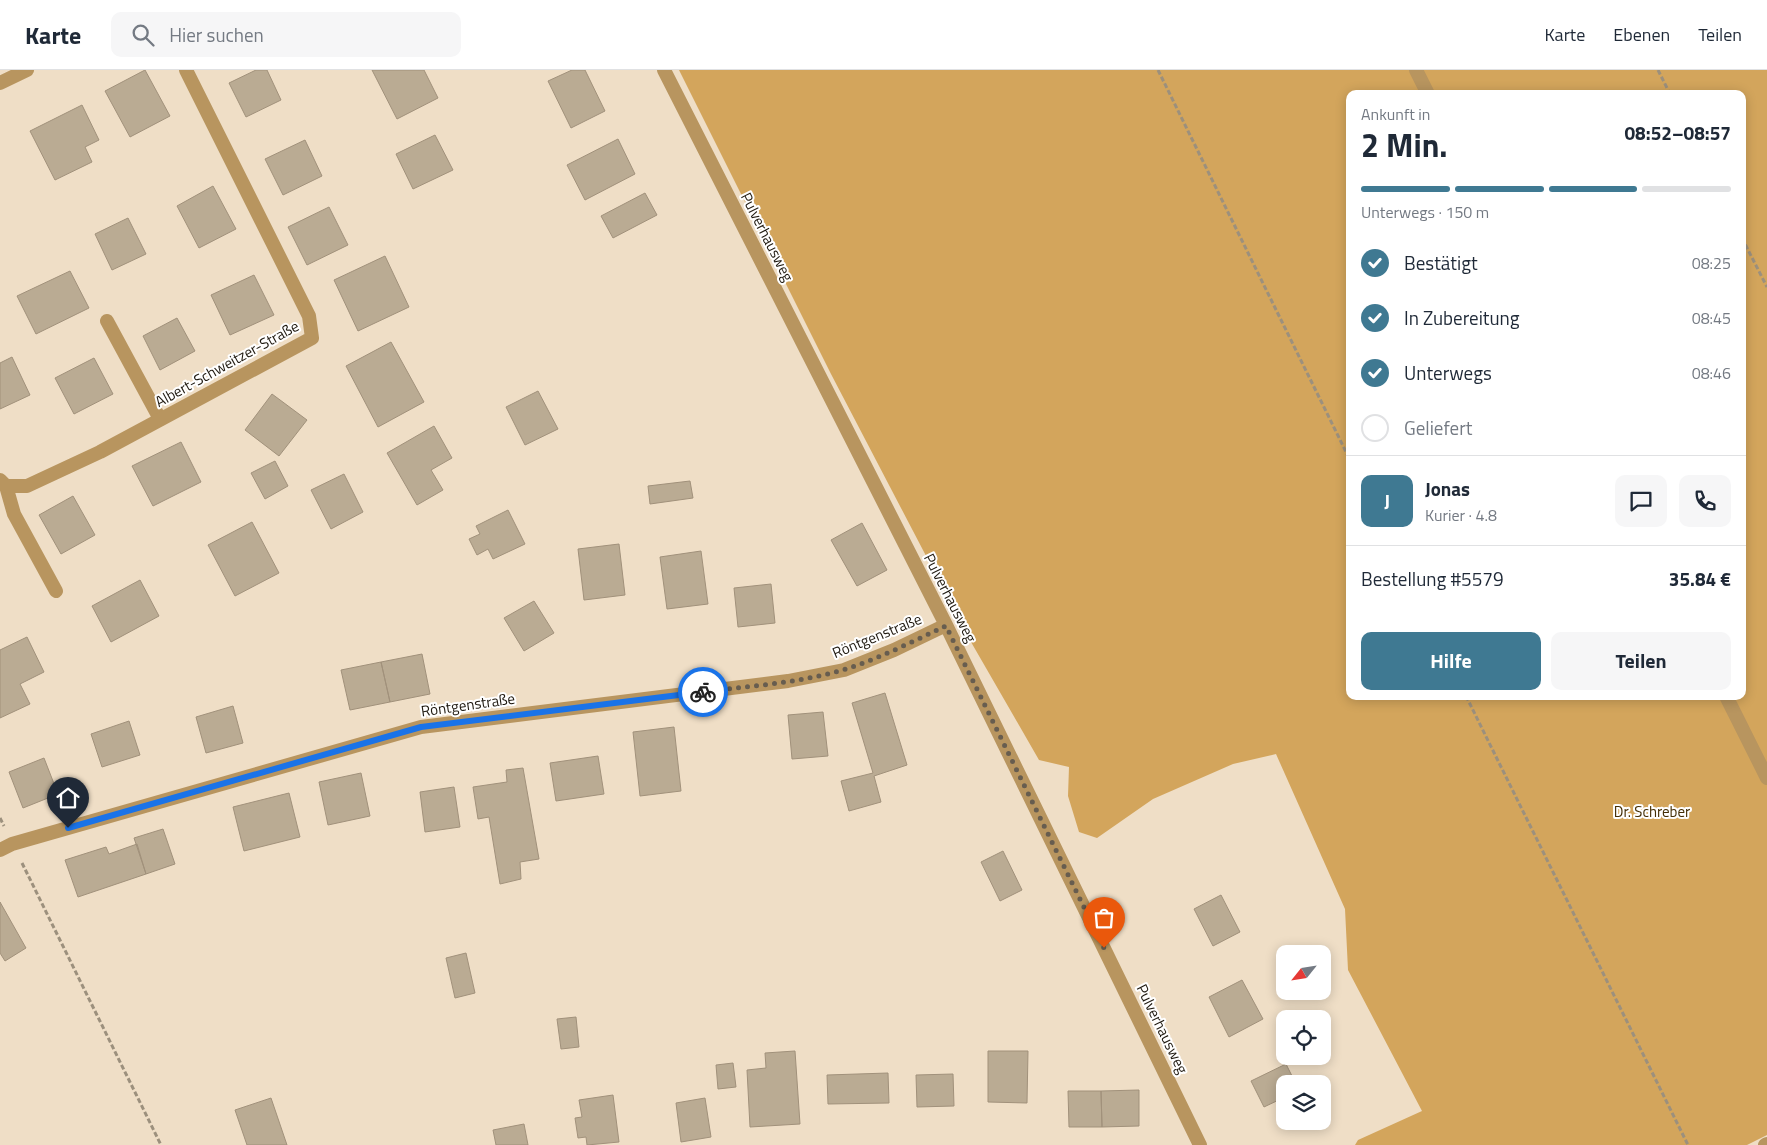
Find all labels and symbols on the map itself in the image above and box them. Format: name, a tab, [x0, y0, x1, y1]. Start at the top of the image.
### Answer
street label: Pulverhausweg	[735, 188, 800, 286]
street label: Albert-Schweitzer-Straße	[151, 314, 303, 413]
street label: Pulverhausweg	[918, 549, 983, 647]
street label: Röntgenstraße	[829, 607, 925, 664]
courier	[678, 667, 728, 717]
street label: Röntgenstraße	[419, 687, 516, 722]
pin	[47, 777, 89, 828]
park label: Dr. Schreber	[1614, 800, 1690, 823]
pin	[1083, 897, 1125, 948]
north arrow	[1276, 945, 1331, 1000]
street label: Pulverhausweg	[1131, 980, 1194, 1078]

